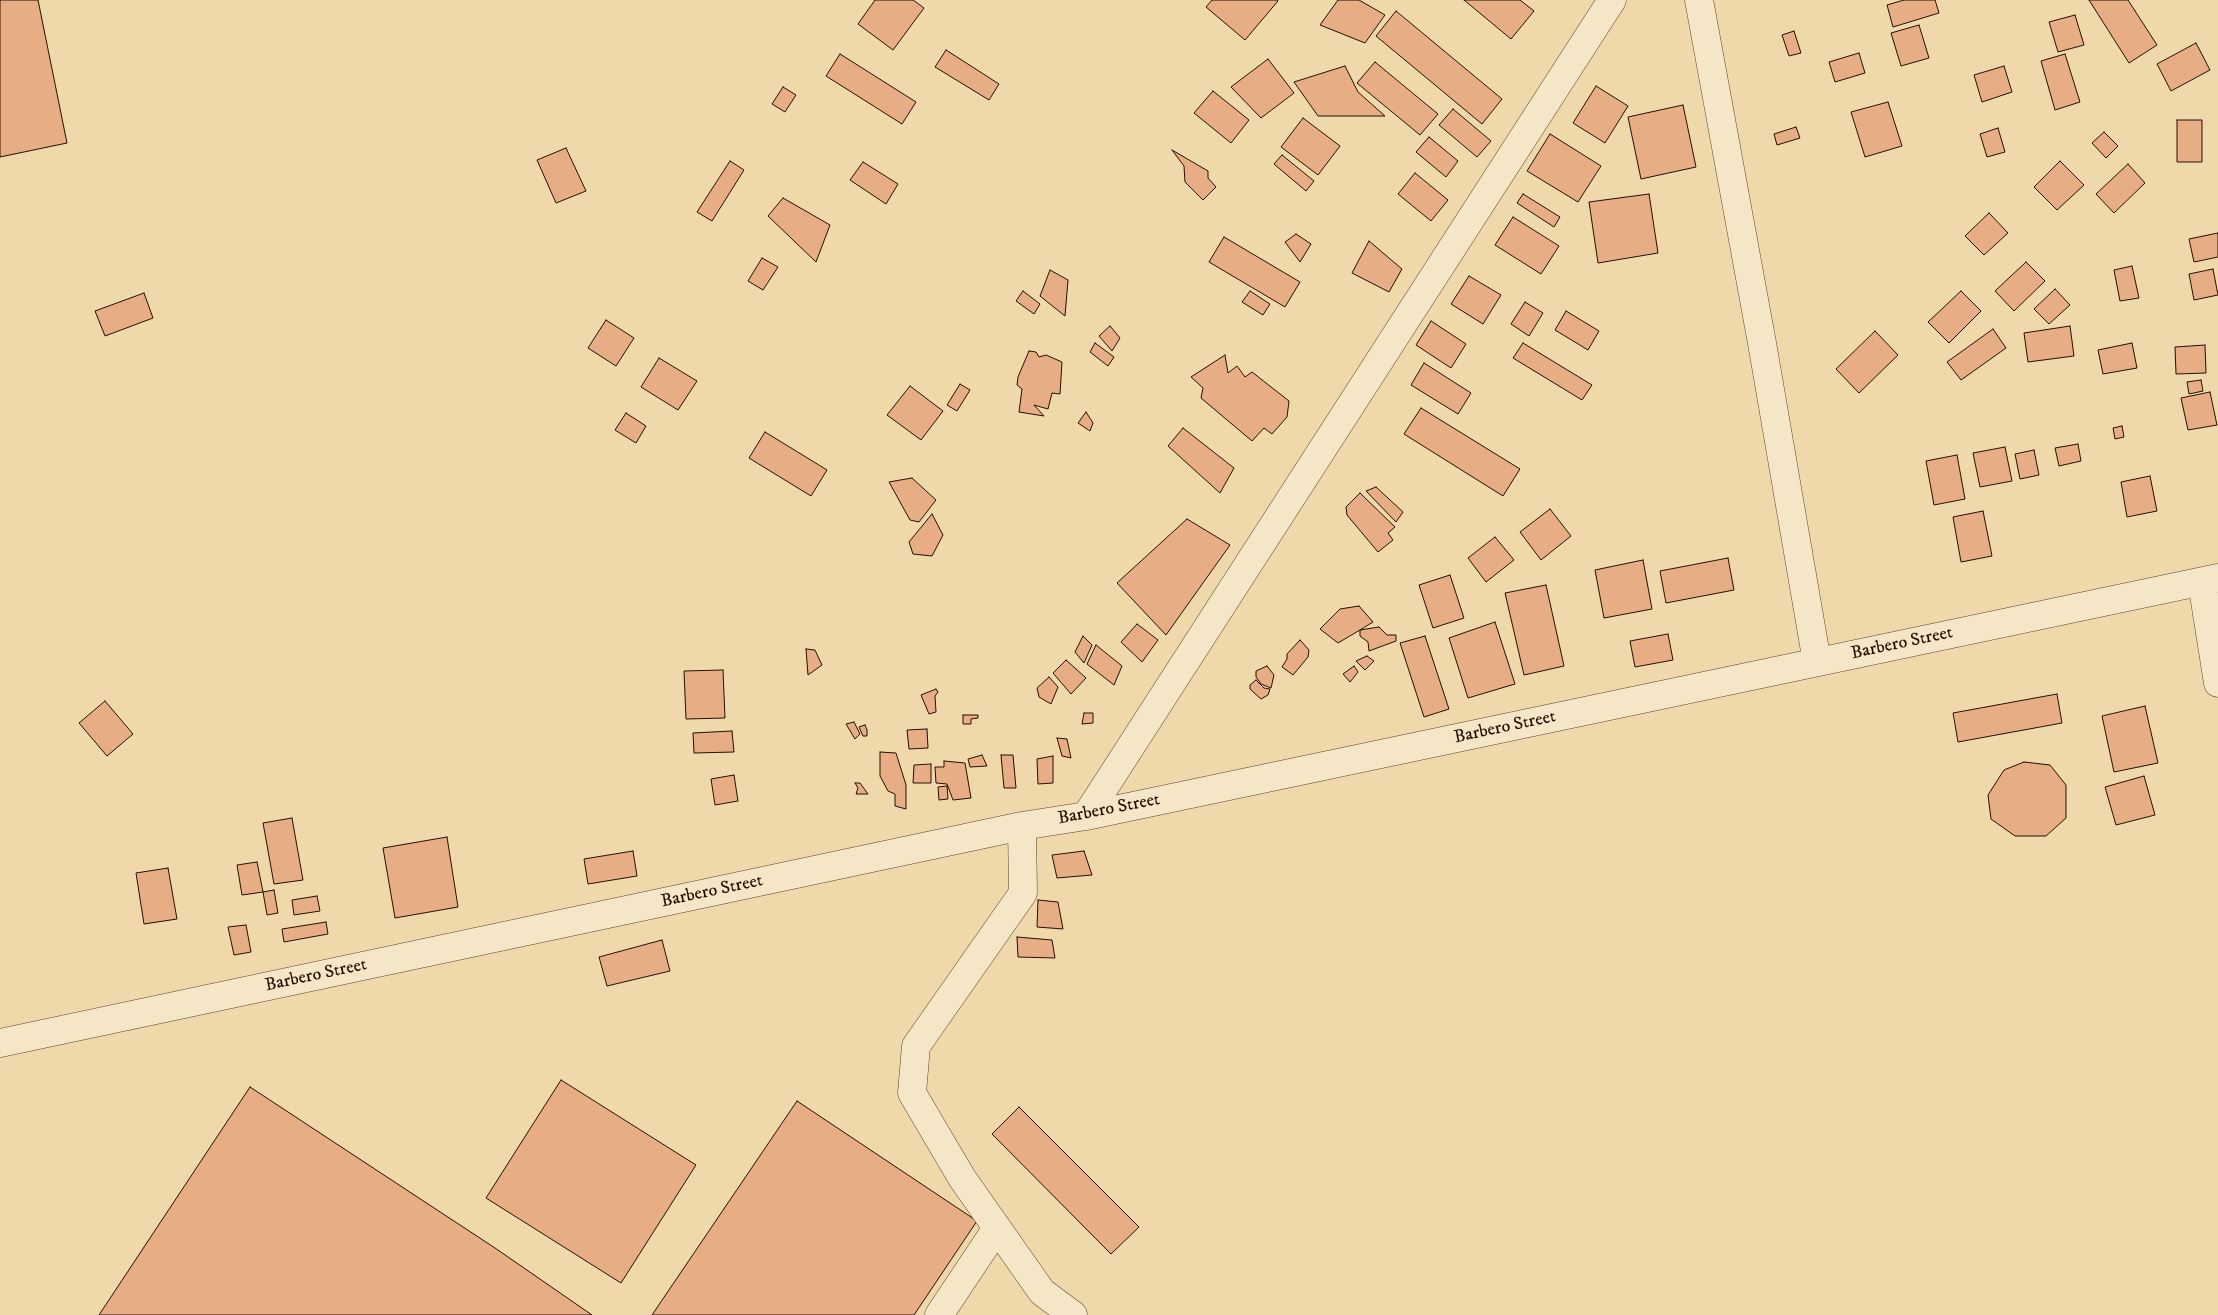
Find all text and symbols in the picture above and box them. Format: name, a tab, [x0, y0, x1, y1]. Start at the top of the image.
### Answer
street label: Barbero Street	[1849, 623, 1955, 665]
street label: Barbero Street	[1452, 707, 1558, 749]
street label: Barbero Street	[1056, 790, 1162, 830]
street label: Barbero Street	[659, 871, 765, 913]
street label: Barbero Street	[263, 955, 369, 997]

